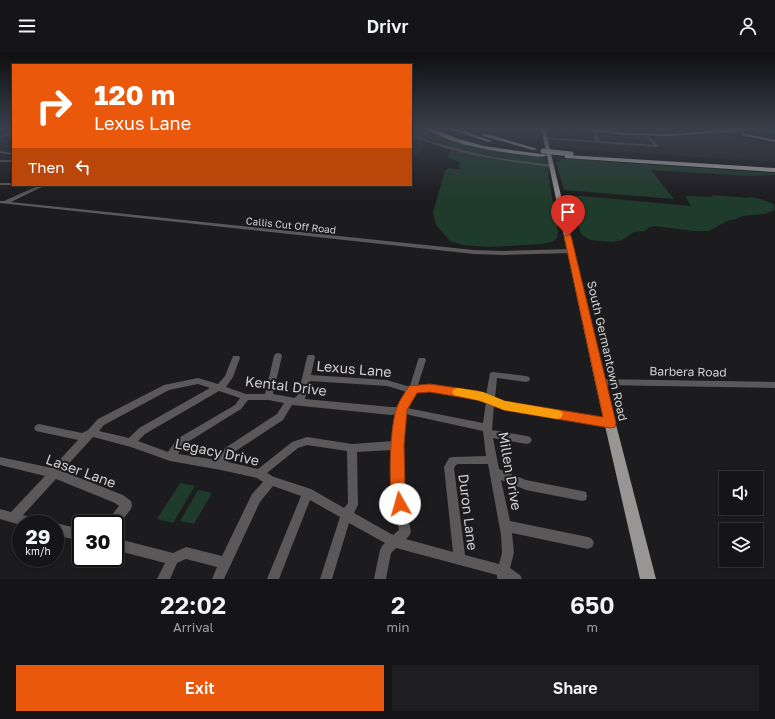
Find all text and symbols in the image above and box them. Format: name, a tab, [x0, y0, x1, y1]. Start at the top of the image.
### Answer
icon: menu	[16, 15, 38, 37]
text: Drivr	[366, 15, 409, 37]
icon: person	[737, 15, 759, 37]
text: 120 m	[94, 78, 175, 111]
icon: right	[28, 80, 80, 132]
text: Lexus Lane	[94, 112, 191, 134]
icon: left	[72, 156, 94, 178]
text: Then	[28, 158, 64, 176]
pin	[551, 195, 585, 236]
icon: arrive	[557, 201, 579, 223]
street label: Callis Cut Off Road	[245, 214, 337, 236]
street label: South Germantown Road	[584, 279, 631, 422]
street label: Lexus Lane	[316, 357, 392, 380]
street label: Barbera Road	[649, 363, 727, 380]
street label: Kental Drive	[244, 372, 328, 399]
street label: Millen Drive	[495, 430, 526, 512]
street label: Legacy Drive	[173, 434, 261, 469]
street label: Laser Lane	[44, 450, 119, 491]
map controls	[719, 471, 763, 567]
button: sound	[719, 471, 763, 515]
street label: Duron Lane	[455, 473, 482, 551]
position arrow	[379, 483, 421, 525]
speed limit sign: 30	[72, 515, 124, 567]
button: layers	[719, 523, 763, 567]
text: 29	[26, 524, 50, 548]
text: km/h	[25, 545, 51, 557]
text: 22:02	[160, 590, 226, 619]
text: 2	[391, 590, 405, 619]
text: 650	[570, 590, 615, 619]
text: Arrival	[173, 619, 214, 635]
text: min	[387, 619, 410, 635]
text: m	[587, 619, 598, 635]
button: Exit	[16, 665, 384, 711]
button: Share	[392, 665, 759, 711]

